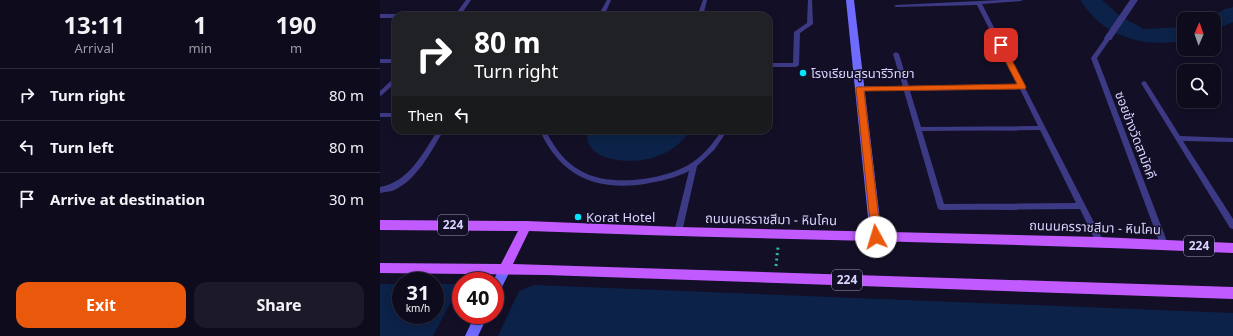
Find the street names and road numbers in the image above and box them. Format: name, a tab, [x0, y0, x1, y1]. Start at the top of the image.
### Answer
street label: ซอยข้างวัดสามัคคี	[1111, 88, 1161, 182]
street label: ถนนนครราชสีมา - หินโคน	[705, 209, 837, 229]
road number: 224	[438, 215, 468, 235]
street label: ถนนนครราชสีมา - หินโคน	[1029, 216, 1161, 238]
road number: 224	[1184, 236, 1214, 256]
road number: 224	[832, 270, 862, 290]

